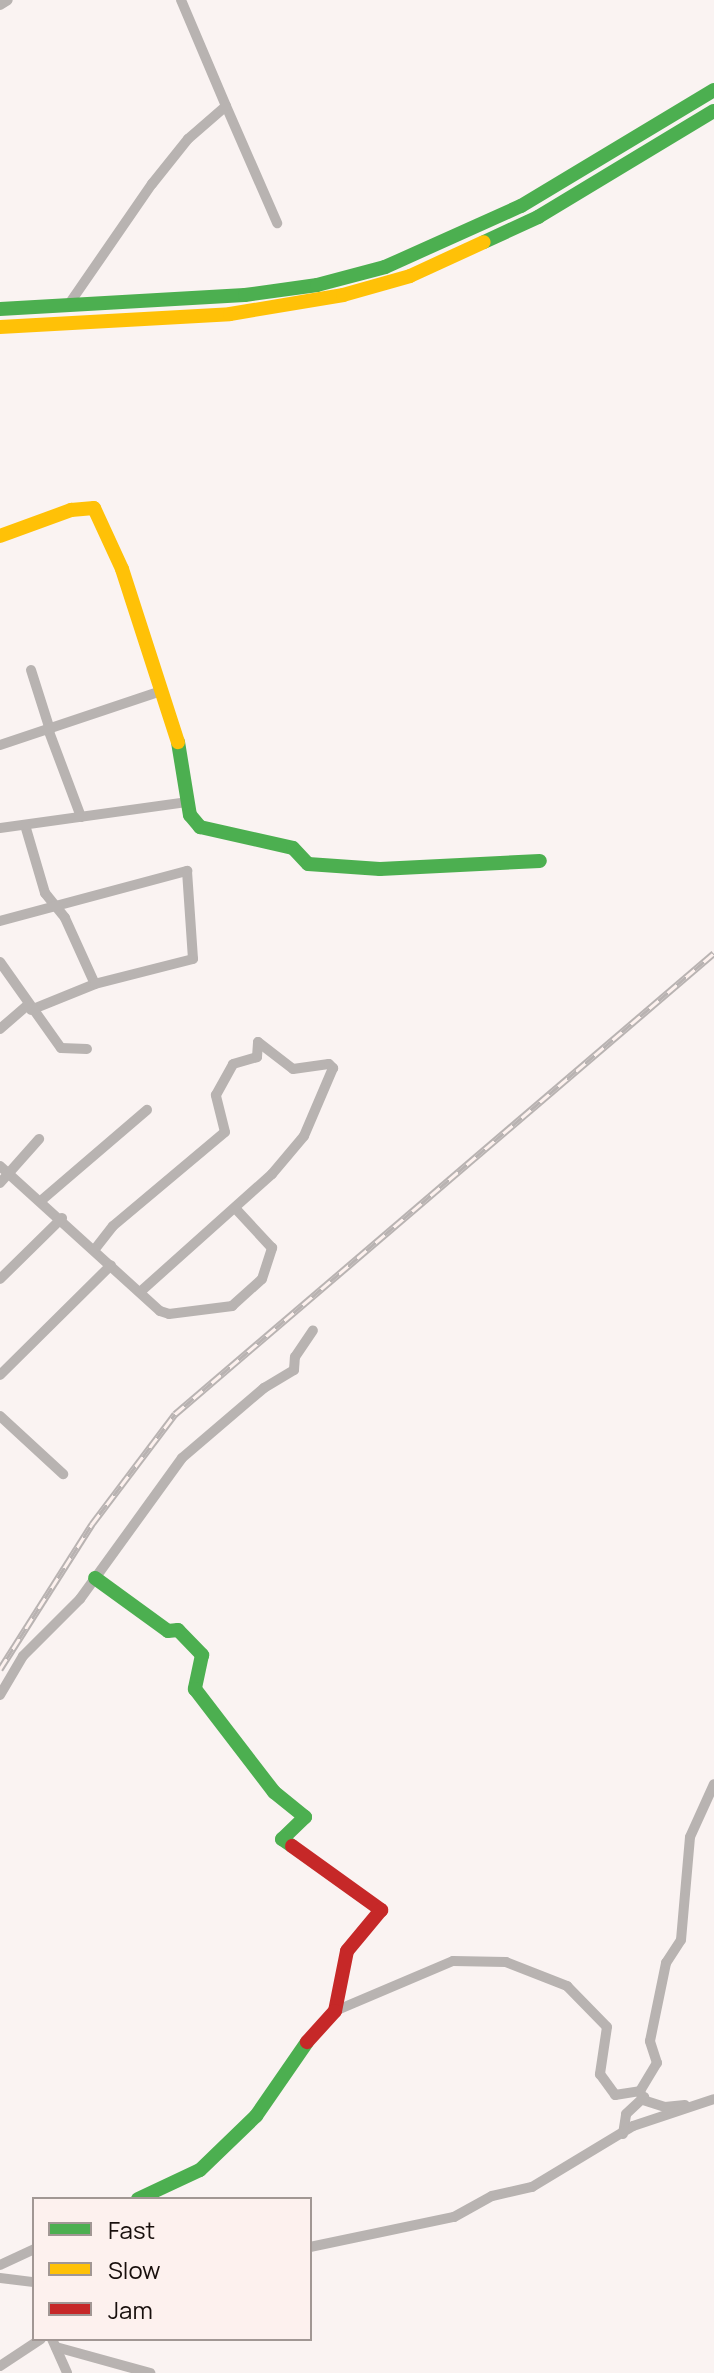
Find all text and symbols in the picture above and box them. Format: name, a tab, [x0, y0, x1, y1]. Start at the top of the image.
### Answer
legend	[32, 2197, 312, 2341]
text: Fast	[108, 2213, 155, 2246]
text: Slow	[108, 2253, 161, 2286]
text: Jam	[108, 2293, 153, 2326]

